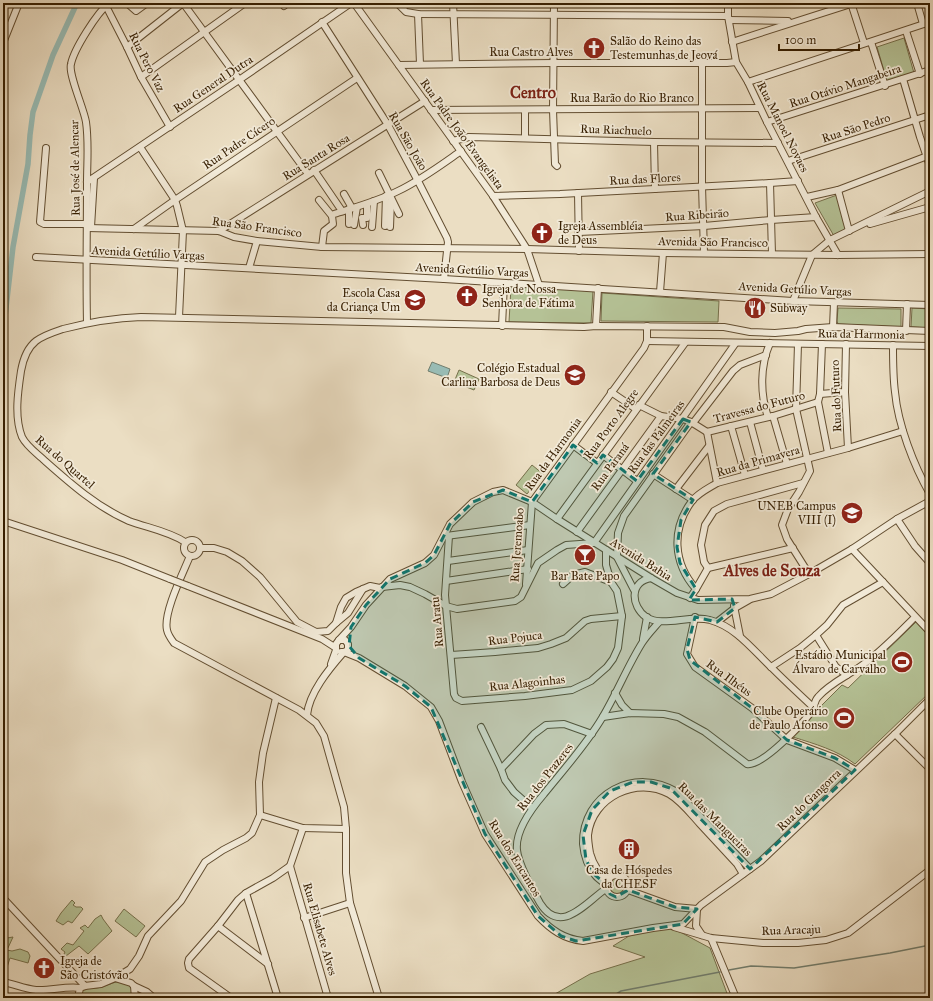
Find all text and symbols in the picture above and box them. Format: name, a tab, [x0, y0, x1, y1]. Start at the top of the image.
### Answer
scale bar	[779, 26, 859, 52]
street label: Rua Pero Vaz	[126, 30, 168, 95]
text: 100 m	[785, 33, 816, 47]
place label: Salão do Reino das Testemunhas de Jeová	[610, 34, 718, 63]
church icon: Salão do Reino das Testemunhas de Jeová	[581, 35, 607, 61]
street label: Rua Castro Alves	[489, 45, 573, 59]
street label: Rua General Dutra	[171, 52, 256, 116]
street label: Rua Otávio Mangabeira	[787, 61, 904, 112]
street label: Rua Padre João Evangelista	[416, 76, 507, 193]
street label: Rua Manoel Novaes	[754, 80, 812, 174]
district label: Centro	[510, 83, 556, 102]
street label: Rua Barão do Rio Branco	[570, 91, 694, 105]
street label: Rua São João	[385, 109, 430, 173]
street label: Rua São Pedro	[820, 110, 892, 146]
street label: Rua Padre Cícero	[200, 114, 278, 172]
street label: Rua José de Alencar	[67, 119, 84, 216]
street label: Rua Riachuelo	[580, 122, 652, 138]
street label: Rua Santa Rosa	[280, 130, 353, 183]
street label: Rua das Flores	[609, 170, 681, 188]
street label: Rua Ribeirão	[665, 206, 729, 224]
street label: Rua São Francisco	[211, 214, 303, 240]
place label: Igreja Assembléia de Deus	[558, 219, 644, 247]
church icon: Igreja Assembléia de Deus	[529, 220, 555, 246]
street label: Avenida São Francisco	[657, 234, 768, 250]
street label: Avenida Getúlio Vargas	[90, 243, 205, 264]
street label: Avenida Getúlio Vargas	[414, 260, 529, 281]
street label: Avenida Getúlio Vargas	[737, 279, 852, 300]
place label: Igreja de Nossa Senhora de Fátima	[482, 282, 575, 310]
church icon: Igreja de Nossa Senhora de Fátima	[454, 283, 480, 309]
place label: Escola Casa da Criança Um	[327, 286, 401, 314]
school or university icon: Escola Casa da Criança Um	[402, 287, 428, 313]
restaurant icon: Subway	[742, 295, 768, 321]
place label: Subway	[770, 301, 808, 315]
street label: Rua da Harmonia	[817, 326, 906, 342]
street label: Rua do Futuro	[828, 360, 844, 432]
place label: Colégio Estadual Carlina Barbosa de Deus	[441, 361, 561, 389]
school or university icon: Colégio Estadual Carlina Barbosa de Deus	[562, 362, 588, 388]
street label: Rua Porto Alegre	[581, 386, 642, 463]
street label: Travessa do Futuro	[712, 388, 806, 426]
street label: Rua das Palmeiras	[625, 397, 687, 477]
street label: Rua da Harmonia	[522, 414, 585, 493]
street label: Rua do Quartel	[32, 432, 98, 492]
street label: Rua Paraná	[588, 440, 632, 493]
street label: Rua da Primavera	[715, 442, 802, 480]
place label: UNEB Campus VIII (I)	[757, 499, 836, 527]
school or university icon: UNEB Campus VIII (I)	[839, 500, 865, 526]
street label: Rua Jeremoabo	[507, 507, 528, 583]
street label: Avenida Bahia	[607, 534, 675, 584]
bar icon: Bar Bate Papo	[572, 542, 598, 568]
district label: Alves de Souza	[723, 561, 822, 580]
place label: Bar Bate Papo	[551, 569, 619, 583]
street label: Rua Aratu	[428, 596, 446, 648]
street label: Rua Pojuca	[487, 628, 544, 648]
place label: Estádio Municipal Álvaro de Carvalho	[792, 648, 887, 676]
sports icon: Estádio Municipal Álvaro de Carvalho	[889, 649, 915, 675]
street label: Rua Ilhéus	[703, 657, 755, 699]
street label: Rua Alagoinhas	[488, 672, 566, 695]
place label: Clube Operário de Paulo Afonso	[749, 704, 828, 732]
sports icon: Clube Operário de Paulo Afonso	[831, 705, 857, 731]
street label: Rua dos Prazeres	[514, 740, 576, 814]
street label: Rua do Gangorra	[774, 765, 845, 835]
street label: Rua das Mangueiras	[674, 779, 755, 860]
street label: Rua dos Encantos	[486, 817, 544, 899]
building icon: Casa de Hóspedes da CHESF	[616, 836, 642, 862]
place label: Casa de Hóspedes da CHESF	[586, 863, 672, 891]
street label: Rua Elisabete Alves	[300, 881, 340, 977]
street label: Rua Aracaju	[761, 922, 822, 938]
place label: Igreja de São Cristóvão	[60, 954, 128, 982]
church icon: Igreja de São Cristóvão	[31, 955, 57, 981]

